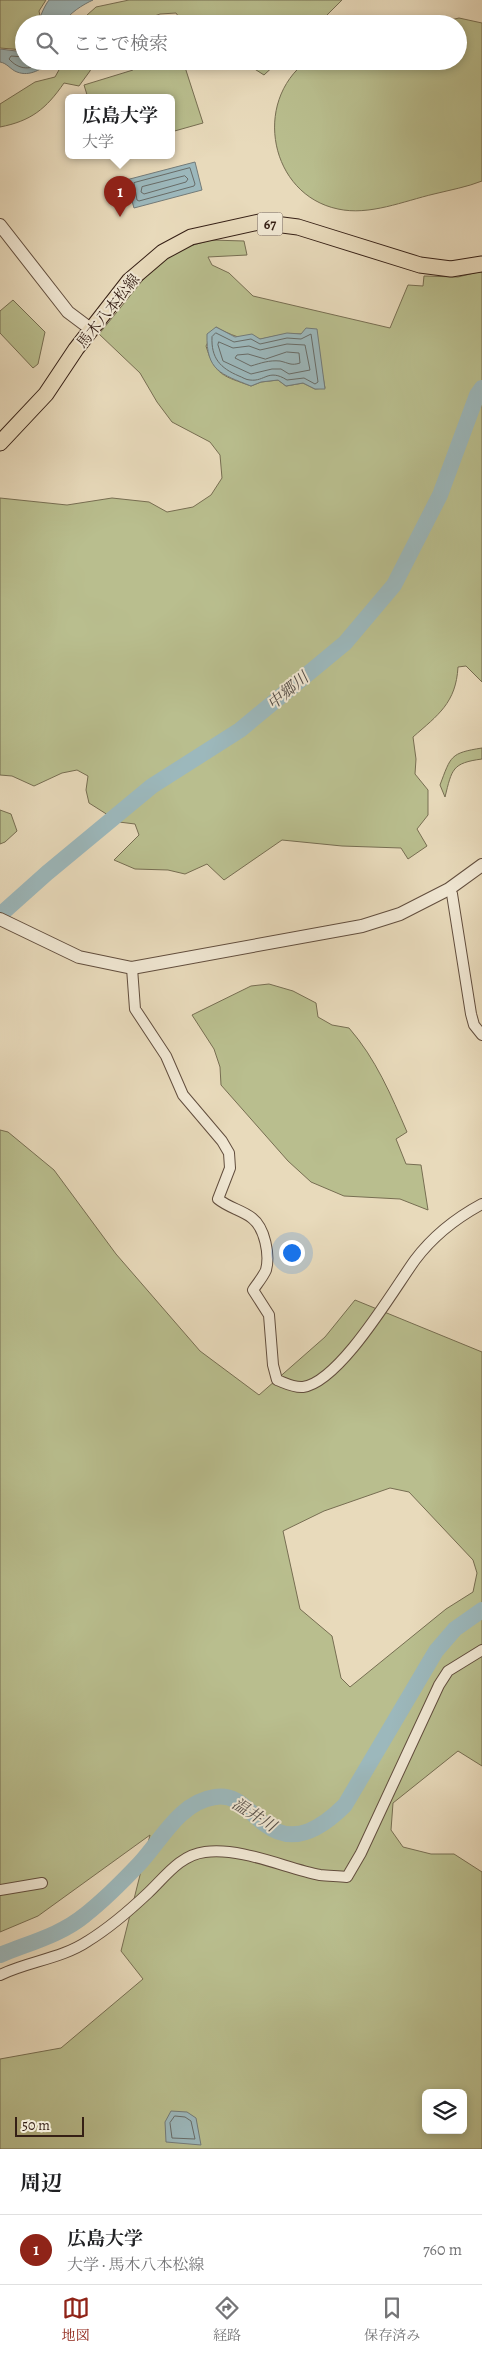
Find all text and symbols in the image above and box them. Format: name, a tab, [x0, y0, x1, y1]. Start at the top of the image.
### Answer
search box	[15, 15, 467, 70]
icon: search	[33, 29, 61, 57]
text: ここで検索	[73, 31, 168, 57]
popup	[65, 94, 175, 159]
text: 広島大学	[82, 103, 158, 129]
text: 大学	[82, 131, 114, 153]
pin: 1	[104, 176, 136, 217]
road number: 67	[258, 212, 282, 235]
street label: 馬木八本松線	[72, 270, 144, 352]
water label: 中郷川	[263, 666, 315, 715]
your location	[279, 1240, 305, 1266]
water label: 温井川	[228, 1793, 282, 1838]
map controls	[422, 2089, 467, 2134]
button: layers	[422, 2089, 467, 2134]
scale bar	[15, 2114, 84, 2137]
text: 50 m	[22, 2116, 50, 2135]
text: 周辺	[20, 2169, 62, 2197]
text: 広島大学	[67, 2226, 143, 2252]
text: 1	[33, 2239, 39, 2261]
text: 760 m	[423, 2239, 462, 2261]
text: 大学 · 馬木八本松線	[67, 2254, 205, 2276]
tab: 地図	[62, 2294, 90, 2345]
tab: 経路	[213, 2294, 241, 2345]
tab: 保存済み	[364, 2294, 420, 2345]

